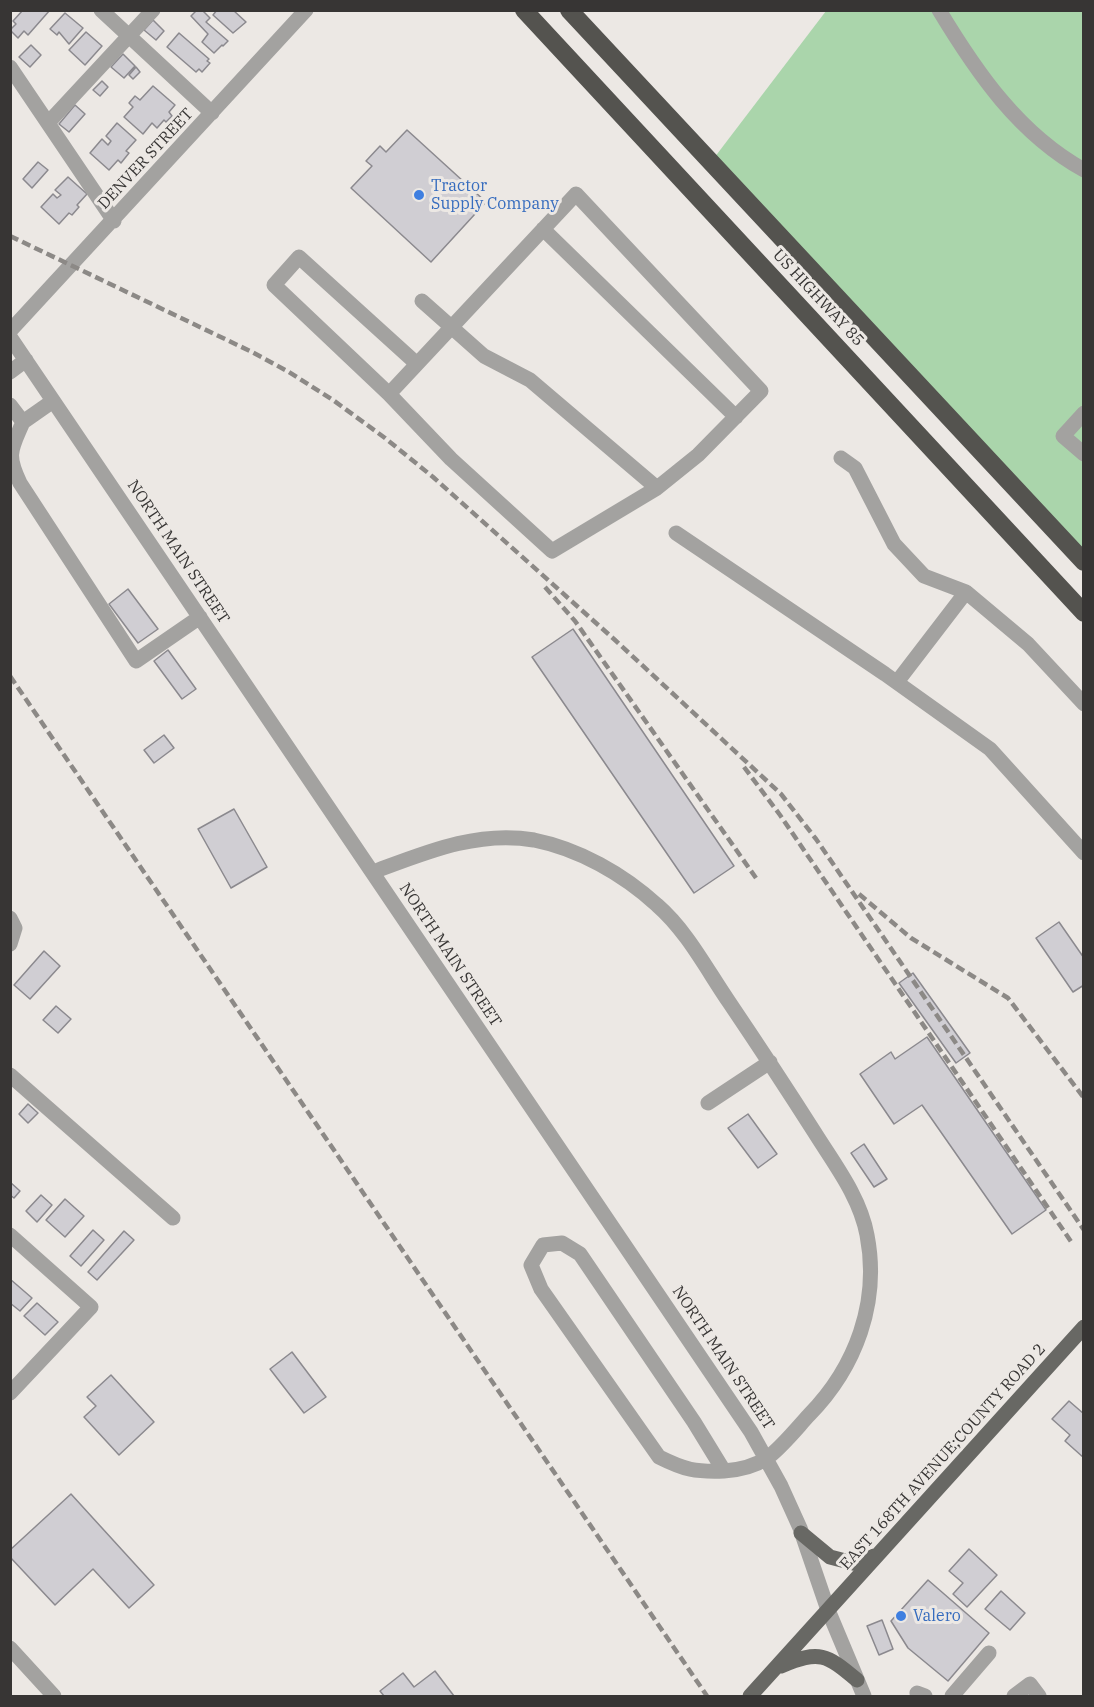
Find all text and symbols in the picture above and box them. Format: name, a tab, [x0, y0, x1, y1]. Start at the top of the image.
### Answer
street label: DENVER STREET	[94, 105, 198, 213]
place label: Tractor Supply Company	[431, 176, 559, 214]
marker: Tractor Supply Company	[412, 188, 426, 202]
street label: US HIGHWAY 85	[768, 246, 868, 350]
street label: NORTH MAIN STREET	[123, 477, 233, 627]
street label: NORTH MAIN STREET	[395, 880, 505, 1030]
street label: NORTH MAIN STREET	[668, 1283, 778, 1433]
street label: EAST 168TH AVENUE;COUNTY ROAD 2	[836, 1340, 1050, 1574]
place label: Valero	[913, 1606, 961, 1626]
marker: Valero	[894, 1609, 908, 1623]

